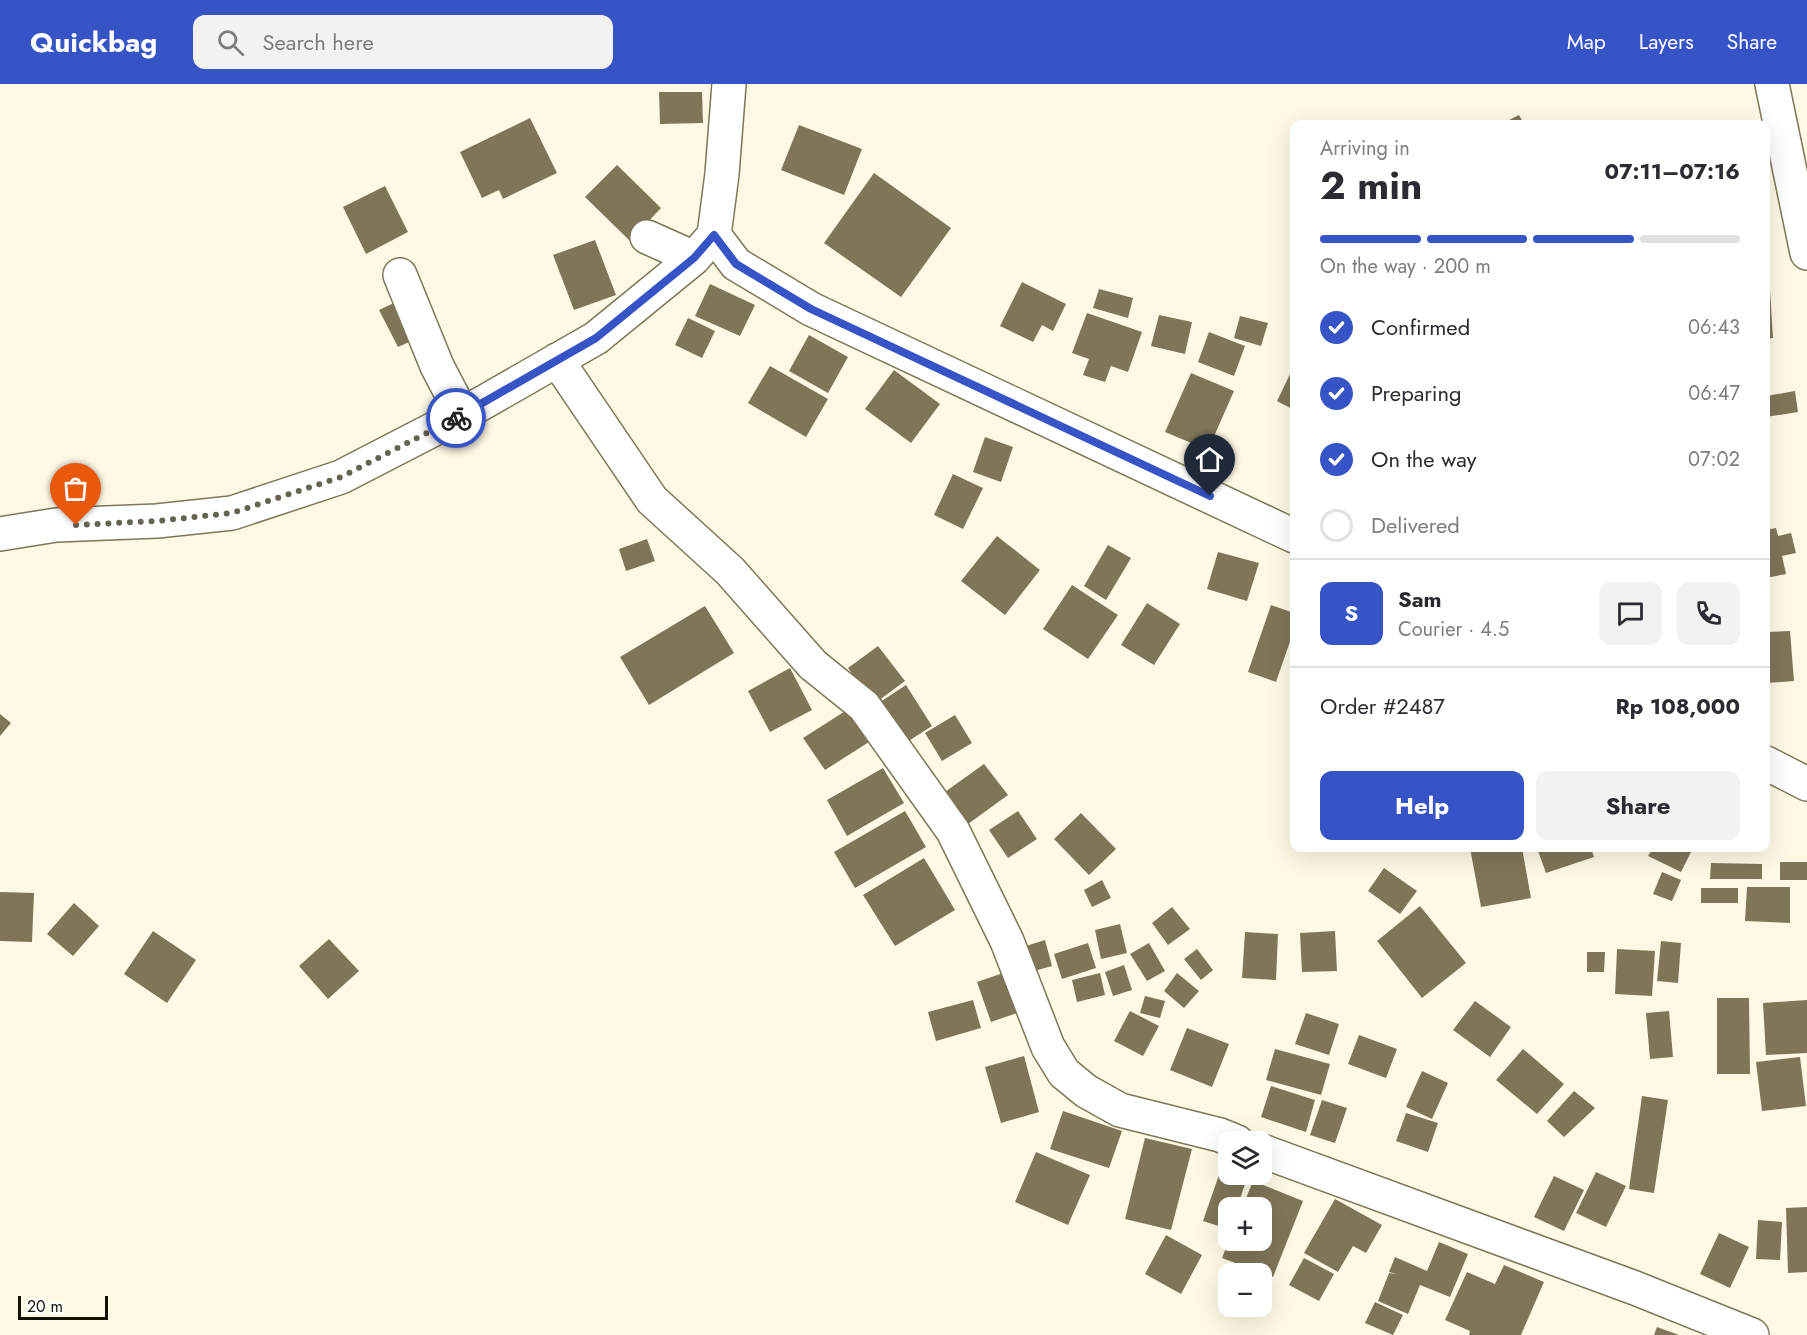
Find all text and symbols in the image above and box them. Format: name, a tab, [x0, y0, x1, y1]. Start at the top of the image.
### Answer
search box	[193, 15, 613, 69]
text: Quickbag	[30, 22, 157, 63]
icon: search	[214, 26, 247, 59]
text: Search here	[262, 26, 374, 58]
text: Map	[1567, 27, 1606, 57]
text: Layers	[1639, 27, 1694, 57]
text: Share	[1727, 27, 1777, 57]
text: Arriving in	[1320, 134, 1410, 163]
text: 07:11–07:16	[1605, 155, 1740, 187]
text: 2 min	[1320, 157, 1422, 214]
text: On the way · 200 m	[1320, 252, 1491, 281]
icon: check	[1320, 311, 1353, 344]
text: Confirmed	[1371, 311, 1470, 343]
text: 06:43	[1688, 313, 1740, 342]
icon: check	[1320, 377, 1353, 410]
text: Preparing	[1371, 377, 1462, 409]
text: 06:47	[1688, 379, 1740, 408]
courier	[426, 388, 486, 448]
icon: bike	[440, 402, 473, 435]
pin	[1184, 434, 1235, 496]
icon: home	[1193, 443, 1226, 476]
icon: check	[1320, 443, 1353, 476]
text: On the way	[1371, 443, 1476, 475]
text: 07:02	[1688, 445, 1740, 474]
pin	[50, 463, 101, 525]
icon: bag	[59, 472, 92, 505]
text: Delivered	[1371, 509, 1460, 541]
button: chat	[1599, 582, 1662, 645]
button: phone	[1677, 582, 1740, 645]
text: Sam	[1398, 583, 1442, 615]
text: S	[1345, 597, 1358, 629]
text: Courier · 4.5	[1398, 615, 1509, 644]
text: Order #2487	[1320, 690, 1445, 722]
text: Rp 108,000	[1616, 690, 1740, 722]
button: Help	[1320, 771, 1524, 840]
button: Share	[1536, 771, 1740, 840]
map controls	[1218, 1131, 1272, 1317]
button: layers	[1218, 1131, 1272, 1185]
button: +	[1218, 1197, 1272, 1251]
button: −	[1218, 1263, 1272, 1317]
scale bar	[18, 1293, 108, 1320]
text: 20 m	[27, 1295, 63, 1318]

